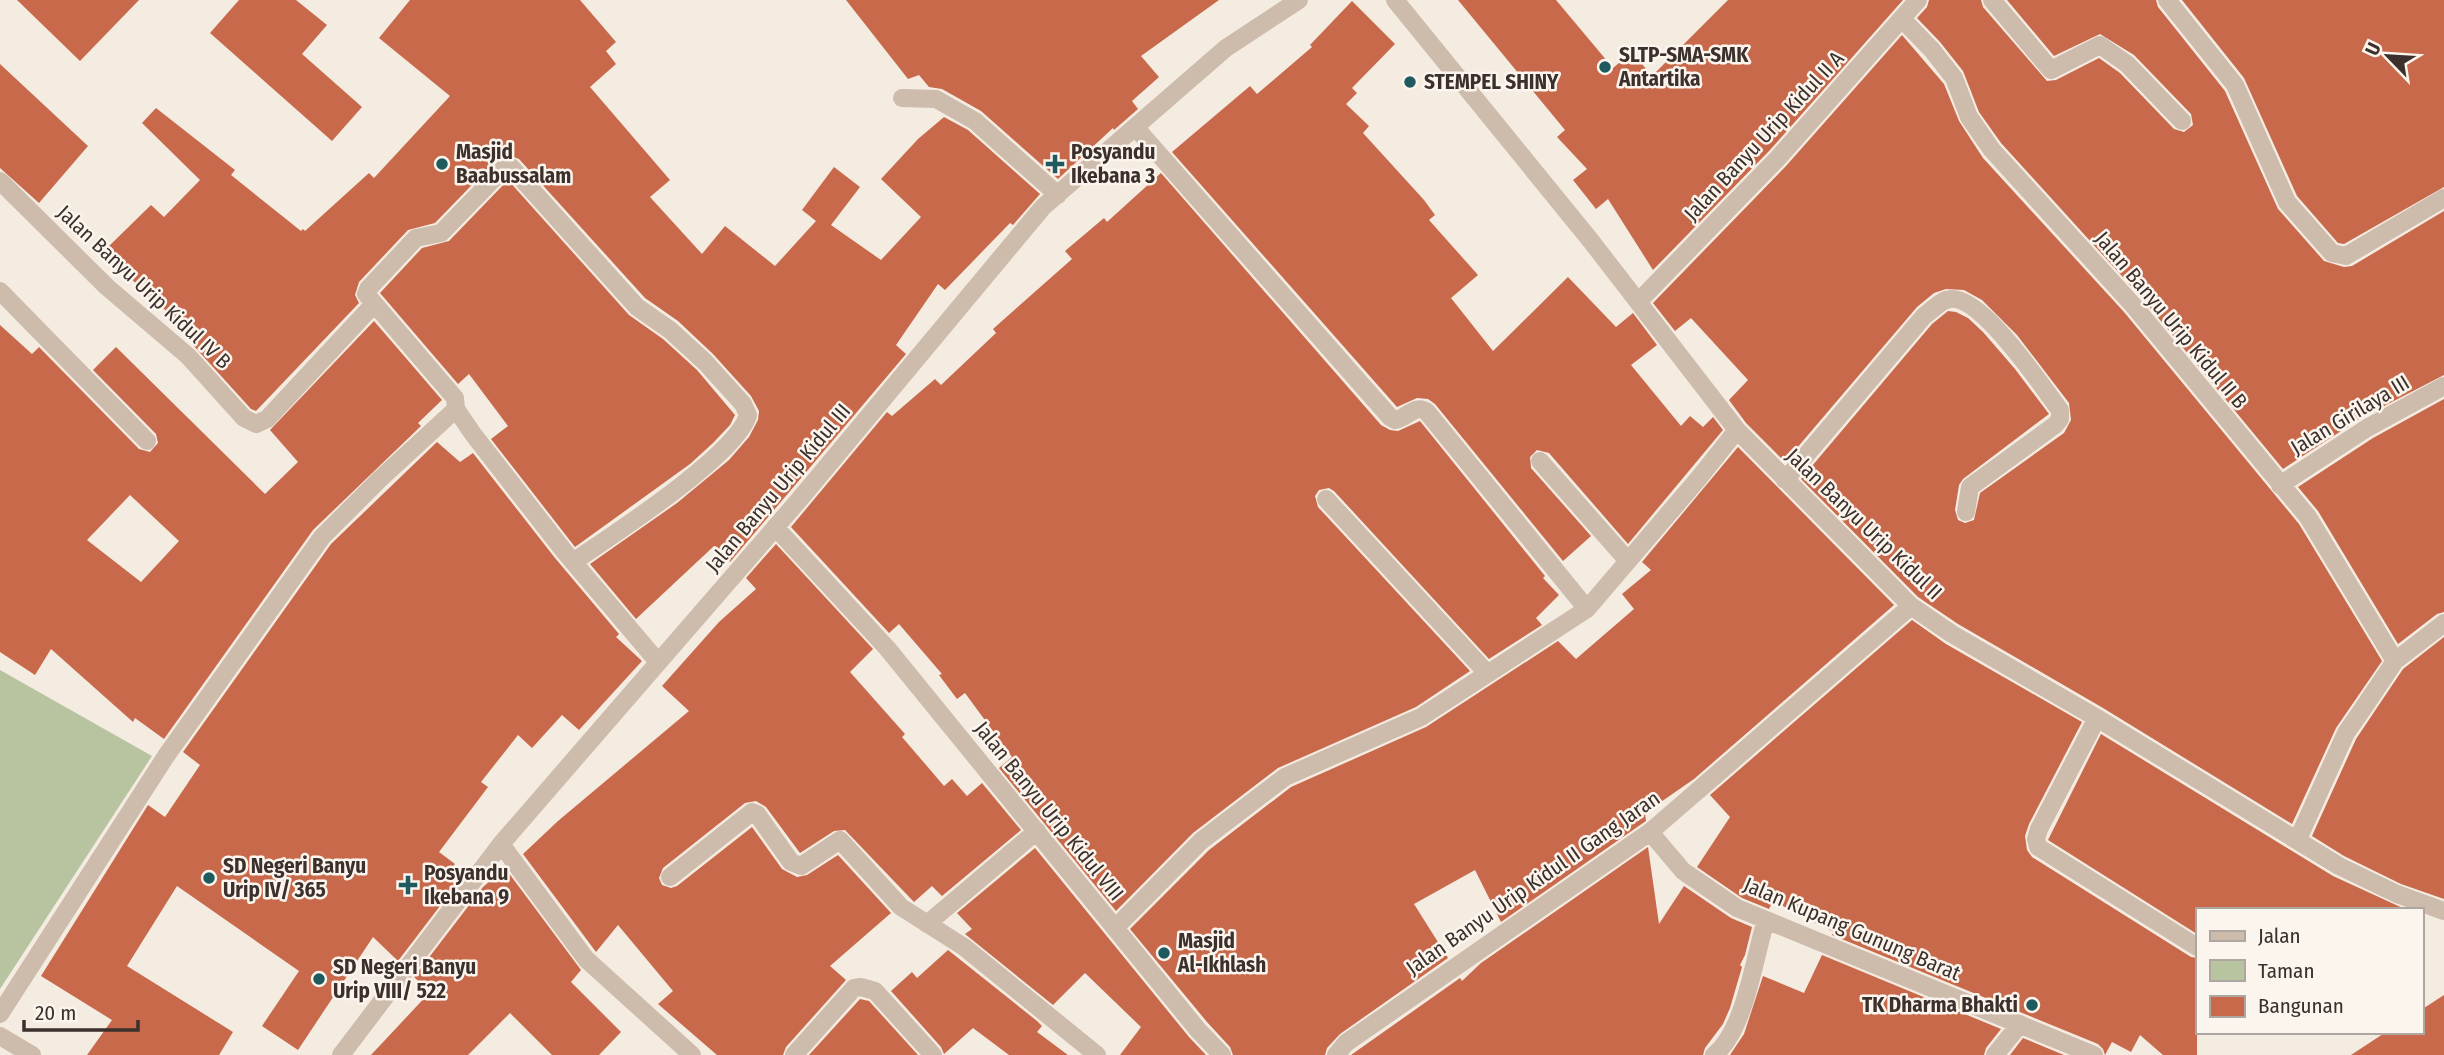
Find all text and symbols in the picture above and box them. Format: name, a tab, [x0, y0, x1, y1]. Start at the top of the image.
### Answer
north arrow	[2353, 21, 2423, 91]
text: U	[2360, 39, 2386, 59]
place label: SLTP-SMA-SMK Antartika	[1618, 42, 1749, 92]
street label: Jalan Banyu Urip Kidul II A	[1679, 46, 1849, 226]
marker: SLTP-SMA-SMK Antartika	[1597, 59, 1613, 75]
place label: STEMPEL SHINY	[1424, 69, 1559, 95]
marker: STEMPEL SHINY	[1402, 74, 1418, 90]
place label: Masjid Baabussalam	[456, 139, 571, 189]
place label: Posyandu Ikebana 3	[1071, 139, 1155, 189]
marker: Posyandu Ikebana 3	[1045, 154, 1065, 174]
marker: Masjid Baabussalam	[434, 156, 450, 172]
street label: Jalan Banyu Urip Kidul IV B	[52, 200, 236, 374]
street label: Jalan Banyu Urip Kidul II B	[2089, 226, 2253, 414]
street label: Jalan Girilaya III	[2286, 369, 2414, 461]
street label: Jalan Banyu Urip Kidul III	[700, 398, 856, 578]
street label: Jalan Banyu Urip Kidul II	[1781, 443, 1947, 605]
street label: Jalan Banyu Urip Kidul VIII	[969, 716, 1129, 906]
street label: Jalan Banyu Urip Kidul II Gang Jaran	[1401, 785, 1665, 981]
place label: SD Negeri Banyu Urip IV/ 365	[223, 853, 366, 903]
place label: Posyandu Ikebana 9	[424, 860, 509, 910]
marker: SD Negeri Banyu Urip IV/ 365	[201, 870, 217, 886]
street label: Jalan Kupang Gunung Barat	[1740, 871, 1964, 987]
marker: Posyandu Ikebana 9	[398, 875, 418, 895]
legend	[2196, 908, 2423, 1034]
text: Jalan	[2258, 923, 2301, 949]
place label: Masjid Al-Ikhlash	[1177, 928, 1266, 978]
marker: Masjid Al-Ikhlash	[1156, 945, 1172, 961]
place label: SD Negeri Banyu Urip VIII/ 522	[333, 954, 476, 1004]
text: Taman	[2258, 958, 2314, 984]
marker: SD Negeri Banyu Urip VIII/ 522	[311, 971, 327, 987]
scale bar	[24, 988, 138, 1032]
place label: TK Dharma Bhakti	[1862, 992, 2018, 1018]
text: Bangunan	[2258, 993, 2344, 1019]
marker: TK Dharma Bhakti	[2024, 997, 2040, 1013]
text: 20 m	[35, 1000, 76, 1026]

